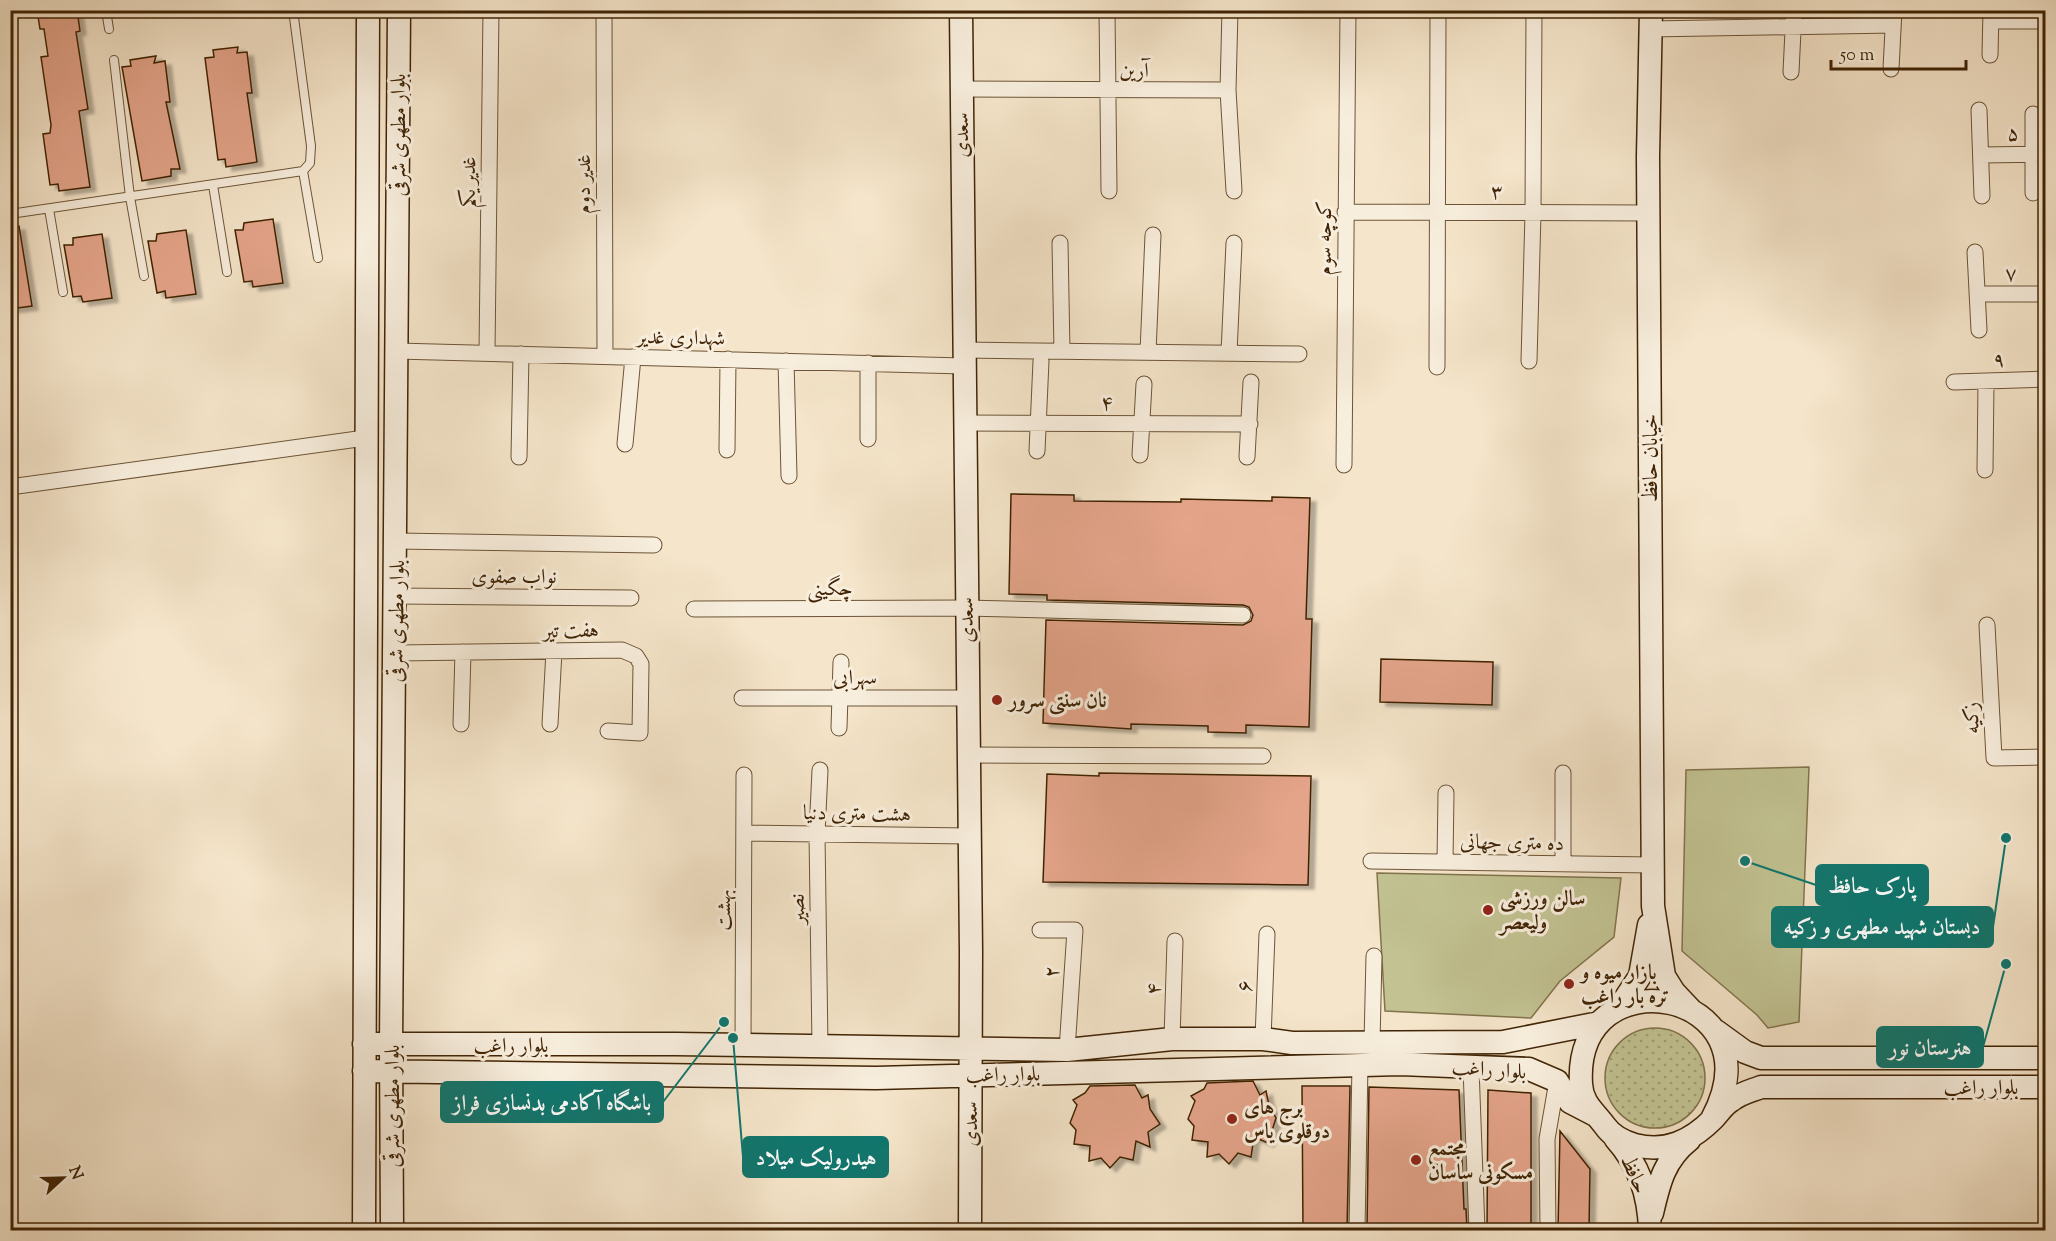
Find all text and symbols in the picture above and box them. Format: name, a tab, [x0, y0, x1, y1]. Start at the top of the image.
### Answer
scale bar	[1831, 33, 1966, 71]
text: 50 m	[1839, 43, 1875, 69]
street label: آرین	[1119, 57, 1151, 87]
street label: بلوار مطهری شرقی	[385, 74, 415, 196]
street label: سعدی	[948, 112, 978, 158]
street label: ۵	[2007, 120, 2019, 150]
street label: غدیر دوم	[570, 154, 601, 214]
street label: غدیر یکم	[455, 156, 488, 208]
street label: ۳	[1491, 178, 1503, 208]
street label: کوچه سوم	[1311, 201, 1342, 275]
street label: ۷	[2005, 260, 2017, 290]
street label: شهداری غدیر	[635, 323, 725, 355]
street label: ۹	[1992, 346, 2006, 376]
street label: ۴	[1101, 389, 1113, 419]
street label: خیابان حافظ	[1637, 414, 1667, 502]
street label: بلوار مطهری شرقی	[382, 559, 414, 683]
street label: نواب صفوی	[471, 563, 557, 593]
street label: چگینی	[807, 575, 853, 605]
street label: سعدی	[953, 597, 983, 643]
street label: هفت تیر	[541, 617, 599, 648]
street label: سهرابی	[833, 664, 877, 694]
place label: نان سنتی سرور	[1007, 687, 1107, 717]
marker: نان سنتی سرور	[990, 693, 1004, 707]
street label: زکیه	[1957, 701, 1989, 735]
street label: هشت متری دنیا	[803, 799, 911, 831]
street label: ده متری جهانی	[1460, 828, 1564, 860]
callout: پارک حافظ	[1816, 865, 1928, 905]
text: پارک حافظ	[1828, 872, 1917, 904]
place label: سالن ورزشی ولیعصر	[1497, 885, 1586, 939]
street label: بهشت	[710, 889, 740, 931]
street label: نصیر	[784, 893, 814, 927]
marker: سالن ورزشی ولیعصر	[1481, 903, 1495, 917]
callout: دبستان شهید مطهری و زکیه	[1772, 907, 1993, 947]
text: دبستان شهید مطهری و زکیه	[1784, 913, 1980, 945]
place label: بازار میوه و تره بار راغب	[1579, 959, 1669, 1013]
street label: ۲	[1038, 965, 1068, 979]
marker: بازار میوه و تره بار راغب	[1562, 977, 1576, 991]
street label: ۶	[1231, 979, 1261, 993]
street label: ۴	[1140, 982, 1170, 996]
callout: هنرستان نور	[1877, 1027, 1983, 1067]
street label: بلوار راغب	[474, 1032, 548, 1062]
text: هنرستان نور	[1886, 1034, 1971, 1066]
street label: بلوار مطهری شرقی	[379, 1045, 409, 1167]
street label: بلوار راغب	[1450, 1053, 1527, 1089]
street label: بلوار راغب	[965, 1060, 1041, 1092]
street label: بلوار راغب	[1944, 1074, 2018, 1104]
callout: باشگاه آکادمی بدنسازی فراز	[441, 1082, 663, 1122]
text: باشگاه آکادمی بدنسازی فراز	[450, 1088, 651, 1121]
place label: برج های دوقلوی یاس	[1244, 1094, 1330, 1148]
street label: سعدی	[957, 1101, 987, 1147]
marker: برج های دوقلوی یاس	[1225, 1112, 1239, 1126]
place label: مجتمع مسکونی ساسان	[1428, 1135, 1533, 1189]
callout: هیدرولیک میلاد	[743, 1137, 888, 1177]
text: هیدرولیک میلاد	[755, 1144, 877, 1176]
north arrow	[33, 1148, 93, 1208]
street label: حافظ	[1611, 1151, 1655, 1199]
marker: مجتمع مسکونی ساسان	[1409, 1153, 1423, 1167]
text: N	[62, 1163, 88, 1184]

